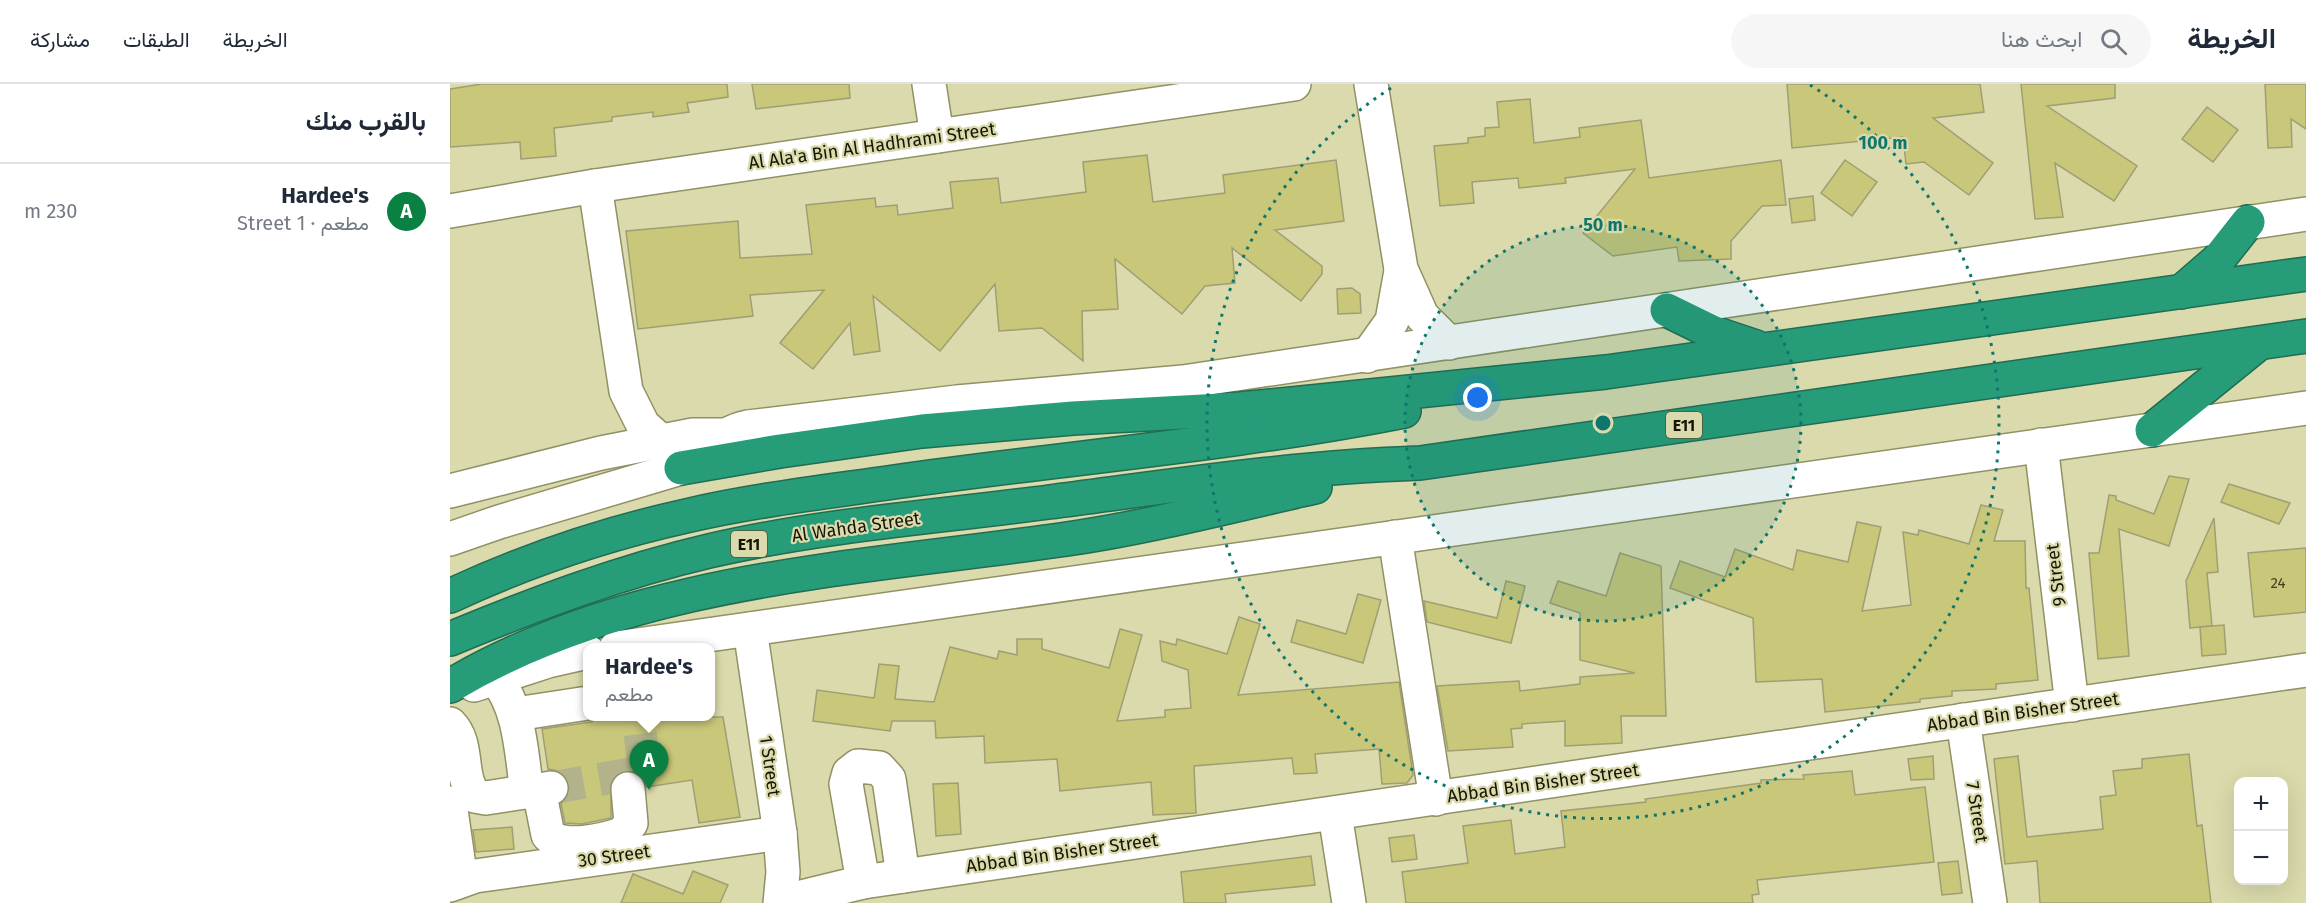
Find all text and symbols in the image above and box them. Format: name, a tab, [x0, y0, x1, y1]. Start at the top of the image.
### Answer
search box	[1731, 14, 2151, 68]
text: الخريطة	[2187, 22, 2276, 55]
icon: search	[2097, 25, 2130, 58]
text: ابحث هنا	[2001, 26, 2082, 53]
text: مشاركة	[30, 27, 90, 53]
text: الطبقات	[123, 27, 190, 53]
text: الخريطة	[223, 27, 288, 53]
text: بالقرب منك	[306, 106, 426, 137]
street label: Al Ala'a Bin Al Hadhrami Street	[747, 118, 997, 174]
text: 100 m	[1859, 132, 1907, 154]
text: Hardee's	[281, 182, 369, 209]
text: 230 m	[24, 199, 77, 223]
text: A	[401, 199, 412, 223]
text: مطعم · 1 Street	[237, 211, 369, 235]
text: 50 m	[1583, 214, 1623, 236]
your location	[1463, 383, 1492, 412]
road number: E11	[1666, 412, 1702, 438]
centre of rings	[1593, 413, 1613, 433]
street label: Al Wahda Street	[791, 507, 922, 547]
road number: E11	[731, 531, 767, 557]
street label: 9 Street	[2041, 542, 2071, 608]
house number: 24	[2270, 574, 2286, 592]
popup	[583, 643, 715, 721]
text: Hardee's	[605, 653, 693, 680]
text: مطعم	[605, 682, 653, 706]
street label: Abbad Bin Bisher Street	[1926, 688, 2121, 736]
street label: 1 Street	[755, 734, 785, 798]
pin: A	[630, 740, 668, 790]
street label: Abbad Bin Bisher Street	[1446, 759, 1641, 807]
map controls	[2234, 777, 2288, 885]
button: +	[2234, 777, 2288, 831]
street label: 7 Street	[1961, 780, 1993, 845]
street label: Abbad Bin Bisher Street	[965, 829, 1160, 877]
button: −	[2234, 831, 2288, 885]
street label: 30 Street	[577, 840, 652, 872]

